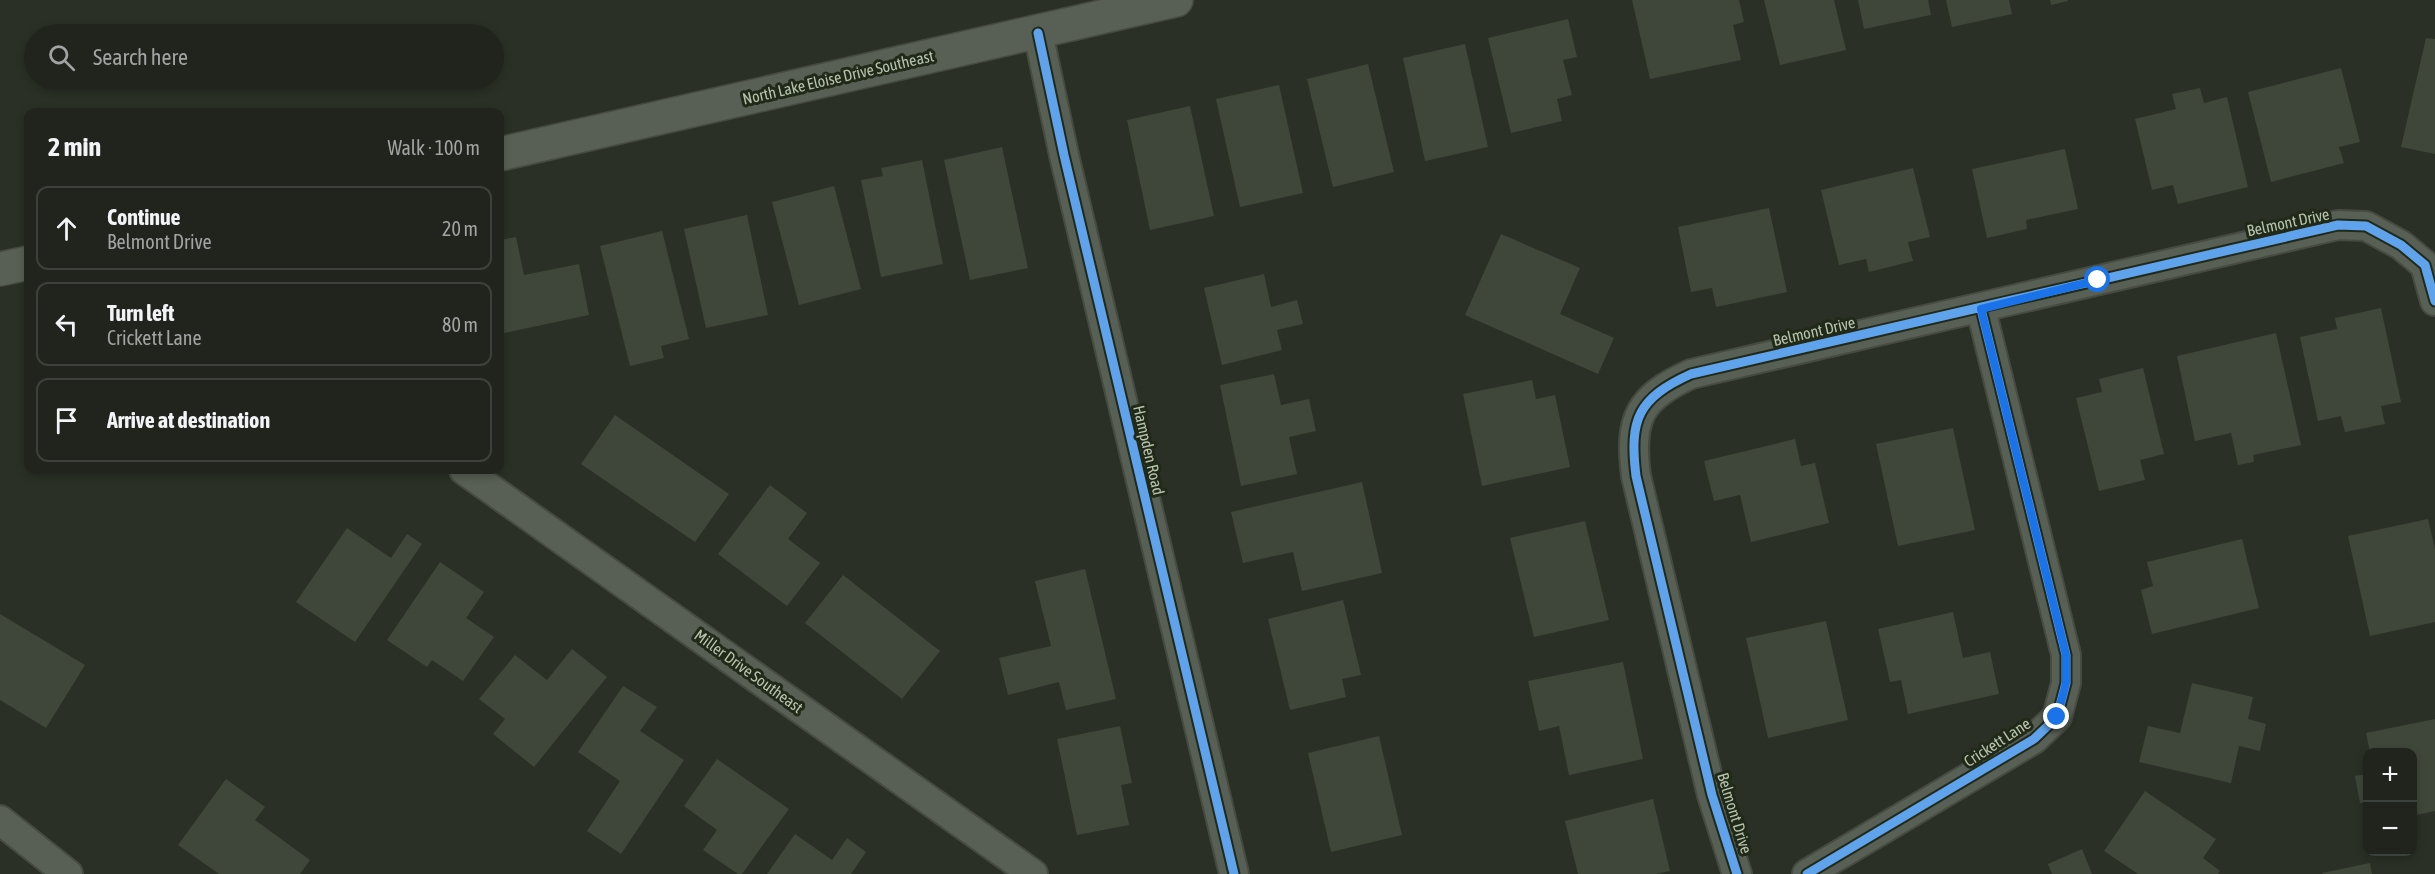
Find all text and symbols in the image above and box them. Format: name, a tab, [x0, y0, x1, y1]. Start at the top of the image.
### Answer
search box	[24, 24, 504, 90]
icon: search	[45, 41, 78, 74]
text: Search here	[93, 44, 188, 70]
street label: North Lake Eloise Drive Southeast	[741, 46, 936, 108]
text: 2 min	[48, 132, 101, 162]
text: Walk · 100 m	[388, 136, 480, 159]
text: Continue	[107, 204, 181, 230]
street label: Belmont Drive	[2245, 204, 2331, 240]
icon: ahead	[50, 212, 83, 245]
text: 20 m	[442, 217, 478, 240]
text: Belmont Drive	[107, 230, 212, 253]
route start	[2084, 266, 2110, 292]
text: Turn left	[107, 300, 174, 326]
icon: left	[50, 308, 83, 341]
text: 80 m	[442, 313, 478, 336]
street label: Belmont Drive	[1771, 313, 1857, 349]
text: Crickett Lane	[107, 326, 201, 349]
icon: arrive	[50, 404, 83, 437]
street label: Hampden Road	[1129, 404, 1168, 497]
text: Arrive at destination	[107, 407, 270, 433]
street label: Miller Drive Southeast	[691, 626, 807, 717]
route end	[2043, 703, 2069, 729]
street label: Crickett Lane	[1960, 714, 2034, 770]
map controls	[2363, 748, 2417, 856]
button: +	[2363, 748, 2417, 802]
street label: Belmont Drive	[1714, 770, 1756, 856]
button: −	[2363, 802, 2417, 856]

